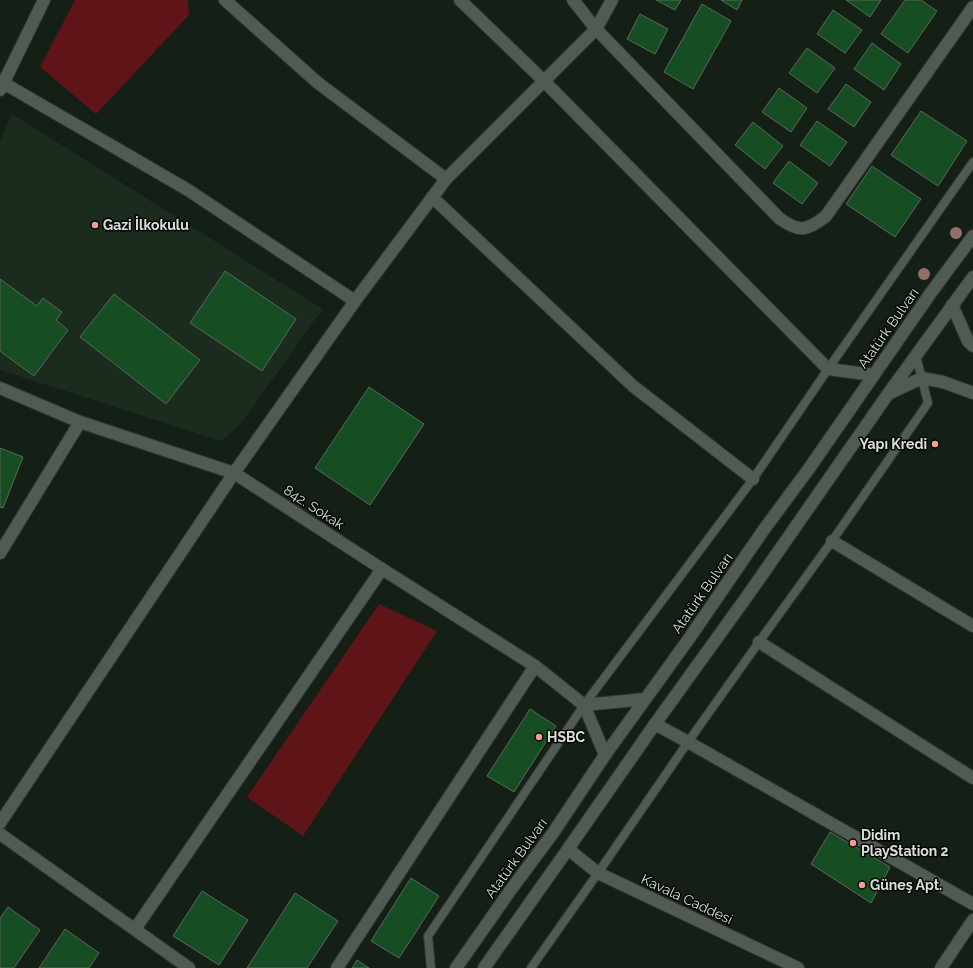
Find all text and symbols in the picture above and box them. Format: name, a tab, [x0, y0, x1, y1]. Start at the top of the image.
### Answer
place label: Gazi İlkokulu	[103, 216, 189, 233]
marker: Gazi İlkokulu	[90, 220, 100, 230]
street label: Atatürk Bulvarı	[854, 285, 922, 371]
place label: Yapı Kredi	[859, 436, 927, 452]
marker: Yapı Kredi	[930, 439, 940, 449]
street label: 842. Sokak	[281, 482, 348, 533]
street label: Atatürk Bulvarı	[668, 550, 736, 636]
place label: HSBC	[547, 729, 586, 745]
marker: HSBC	[534, 732, 544, 742]
street label: Atatürk Bulvarı	[482, 815, 550, 901]
place label: Didim PlayStation 2	[861, 827, 949, 859]
marker: Didim PlayStation 2	[848, 838, 858, 848]
street label: Kavala Caddesi	[639, 871, 735, 927]
place label: Güneş Apt.	[870, 877, 942, 893]
marker: Güneş Apt.	[857, 880, 867, 890]

